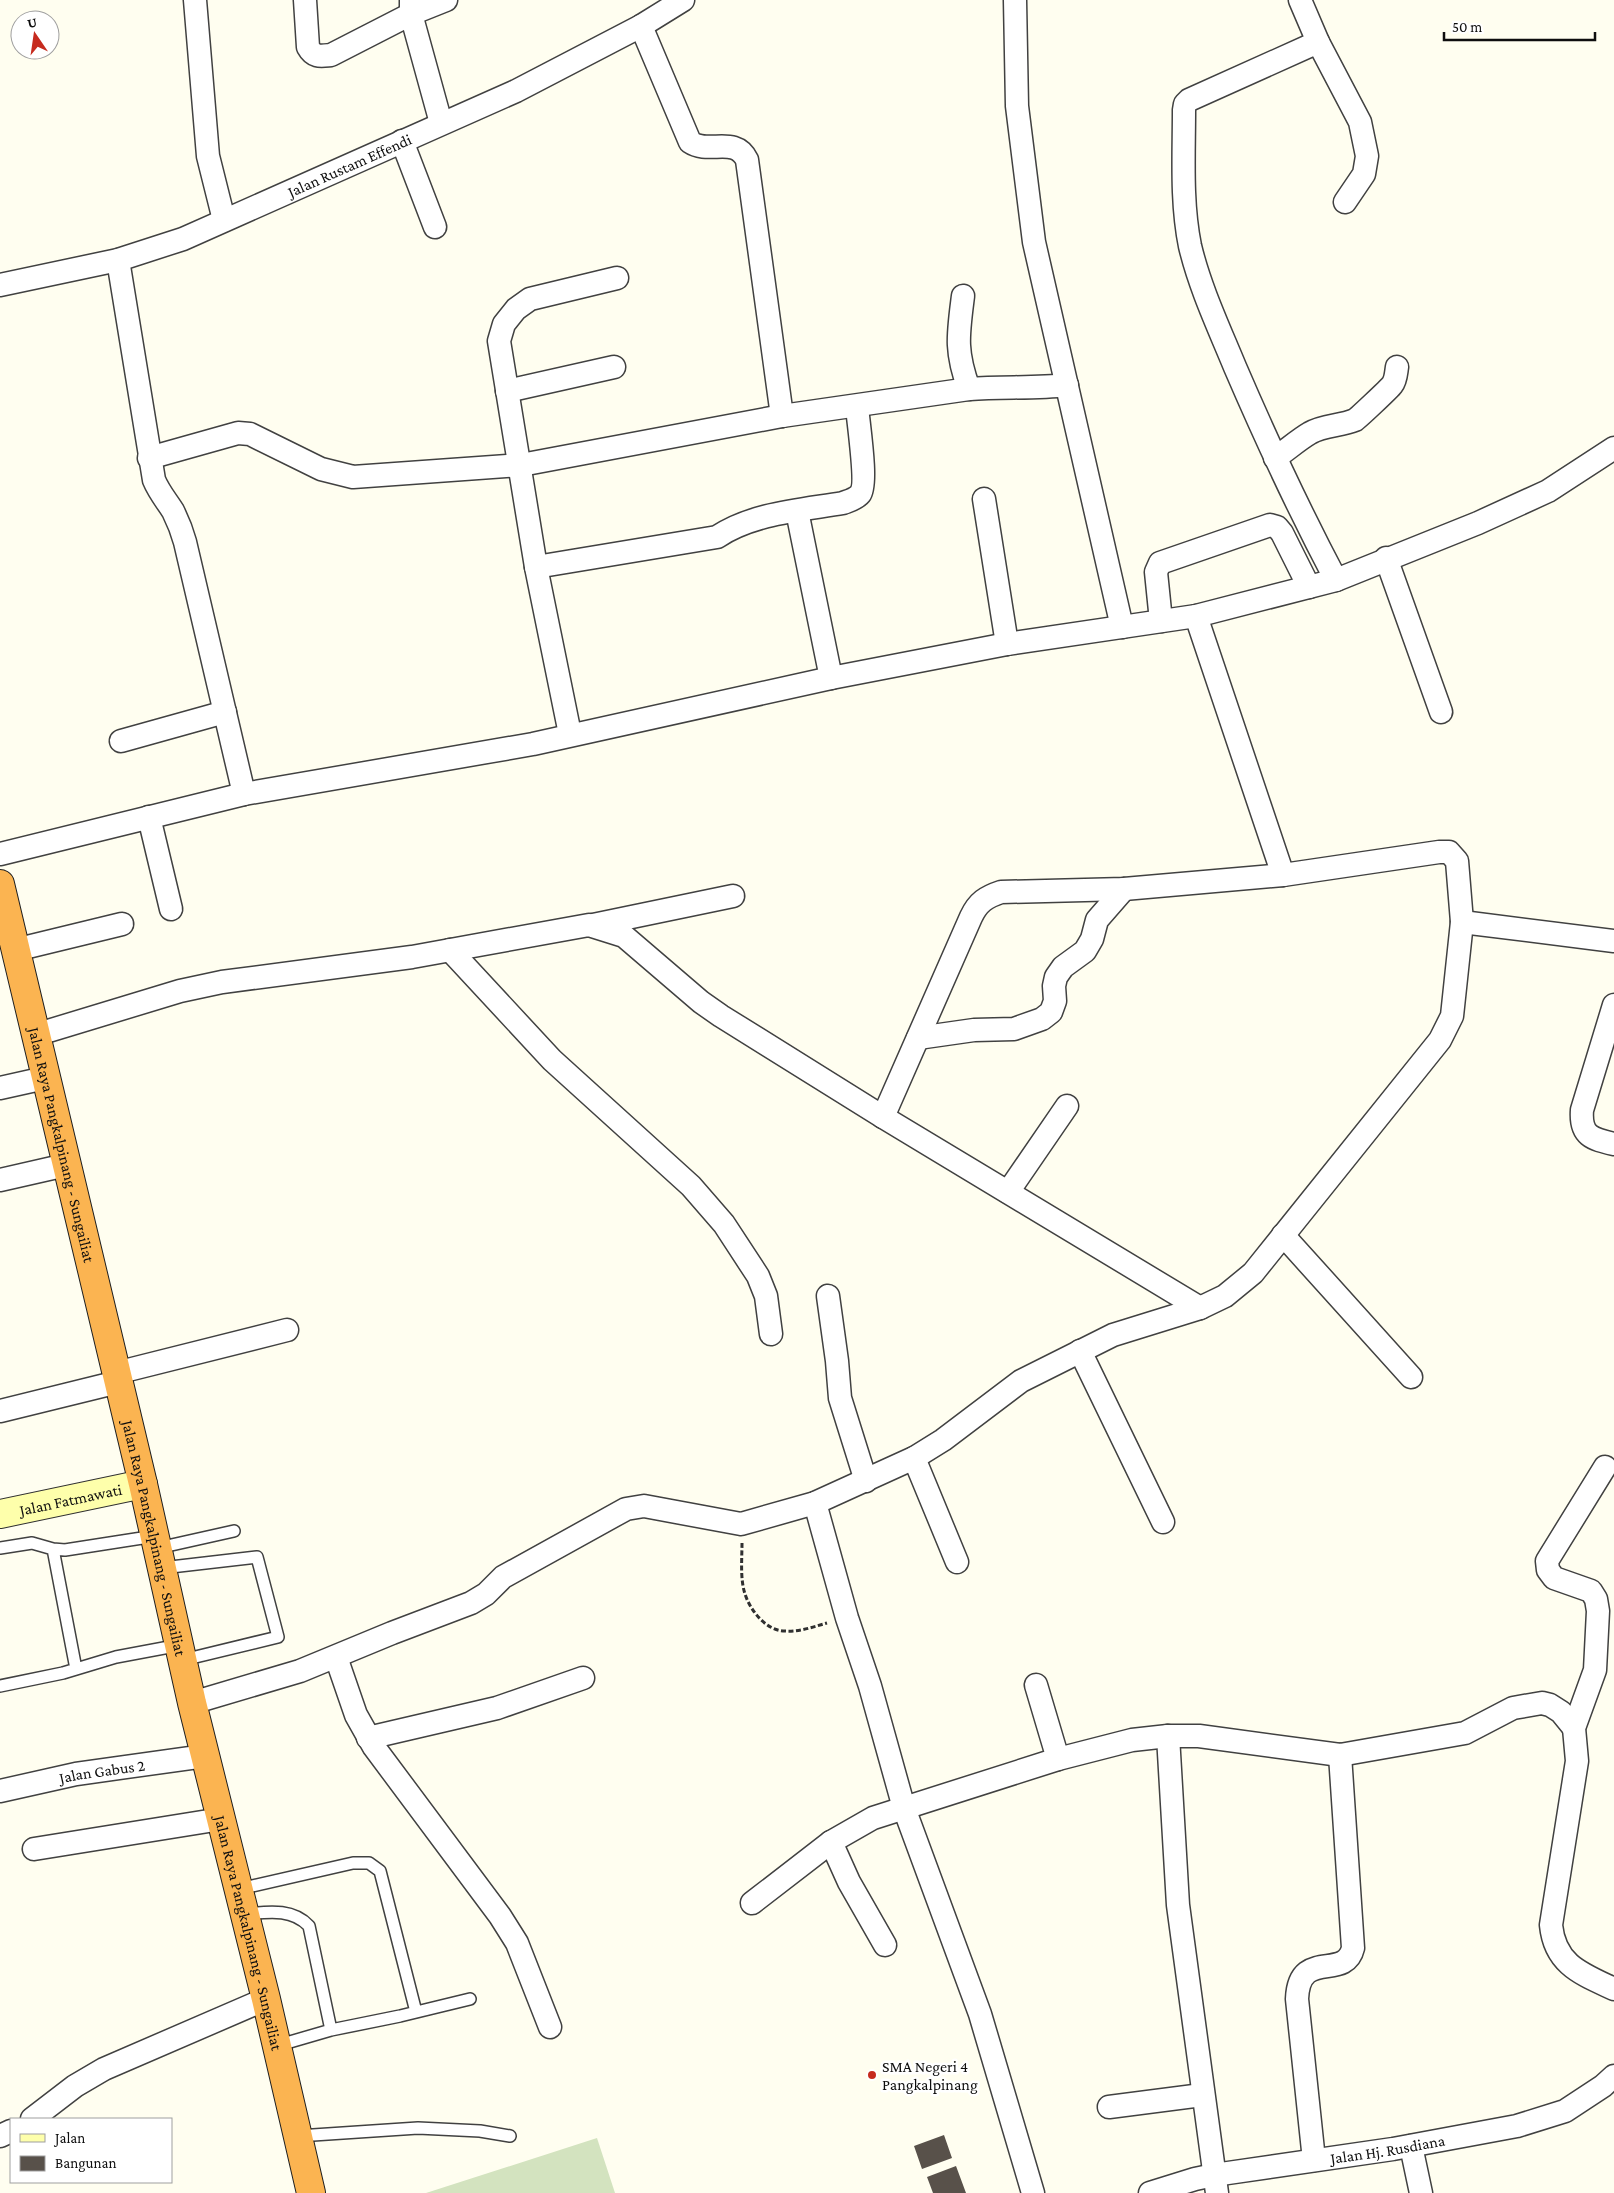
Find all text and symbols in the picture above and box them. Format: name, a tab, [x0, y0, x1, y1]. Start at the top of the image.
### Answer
north arrow	[10, 10, 60, 60]
scale bar	[1444, 10, 1595, 42]
text: U	[26, 13, 39, 31]
text: 50 m	[1452, 19, 1482, 35]
street label: Jalan Rustam Effendi	[283, 131, 414, 202]
street label: Jalan Raya Pangkalpinang - Sungailiat	[24, 1023, 98, 1265]
street label: Jalan Raya Pangkalpinang - Sungailiat	[118, 1416, 189, 1658]
street label: Jalan Fatmawati	[16, 1481, 123, 1520]
street label: Jalan Gabus 2	[56, 1756, 146, 1788]
street label: Jalan Raya Pangkalpinang - Sungailiat	[210, 1812, 286, 2053]
place label: SMA Negeri 4 Pangkalpinang	[882, 2058, 978, 2094]
marker: SMA Negeri 4 Pangkalpinang	[866, 2069, 878, 2081]
legend	[10, 2118, 172, 2183]
text: Jalan	[53, 2130, 85, 2147]
street label: Jalan Hj. Rusdiana	[1327, 2131, 1447, 2168]
text: Bangunan	[55, 2155, 116, 2172]

